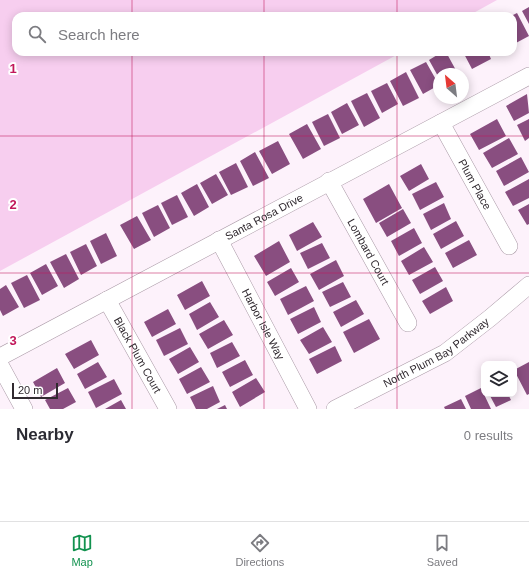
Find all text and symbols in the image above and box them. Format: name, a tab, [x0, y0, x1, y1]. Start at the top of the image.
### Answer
search box	[12, 12, 517, 56]
icon: search	[26, 23, 48, 45]
text: Search here	[58, 26, 140, 43]
text: 1	[9, 61, 17, 76]
north arrow	[433, 68, 469, 104]
street label: Plum Place	[456, 157, 494, 212]
street label: Santa Rosa Drive	[223, 191, 305, 242]
text: 2	[9, 197, 17, 212]
street label: Lombard Court	[345, 217, 391, 287]
street label: Harbor Isle Way	[240, 287, 287, 362]
street label: Black Plum Court	[112, 315, 164, 395]
street label: North Plum Bay Parkway	[381, 315, 492, 389]
text: 3	[9, 333, 17, 348]
map controls	[481, 361, 517, 397]
button: layers	[481, 361, 517, 397]
scale bar	[12, 381, 58, 400]
text: 20 m	[18, 384, 42, 396]
text: Nearby	[16, 425, 74, 444]
text: 0 results	[464, 428, 513, 443]
tab: Map	[71, 532, 93, 568]
tab: Directions	[235, 532, 284, 568]
tab: Saved	[427, 532, 458, 568]

